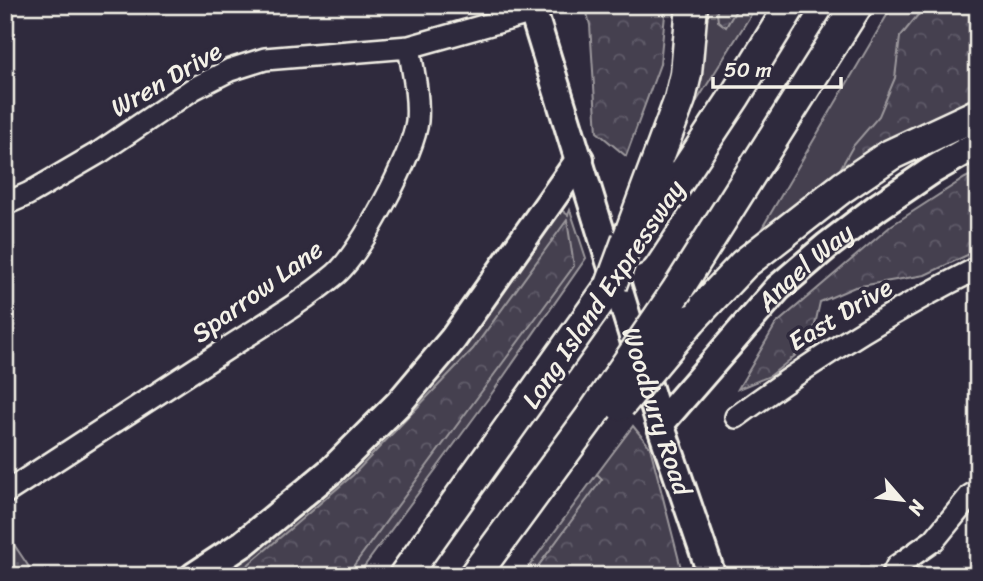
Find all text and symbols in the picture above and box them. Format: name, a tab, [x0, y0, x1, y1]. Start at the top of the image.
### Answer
street label: Wren Drive	[101, 28, 231, 130]
scale bar	[713, 46, 841, 90]
text: 50 m	[724, 51, 772, 89]
street label: Long Island Expressway	[509, 169, 698, 418]
street label: Angel Way	[743, 210, 864, 323]
street label: Sparrow Lane	[181, 227, 333, 355]
street label: East Drive	[779, 264, 902, 363]
street label: Woodbury Road	[608, 321, 706, 504]
north arrow	[867, 466, 937, 536]
text: N	[899, 493, 935, 522]

